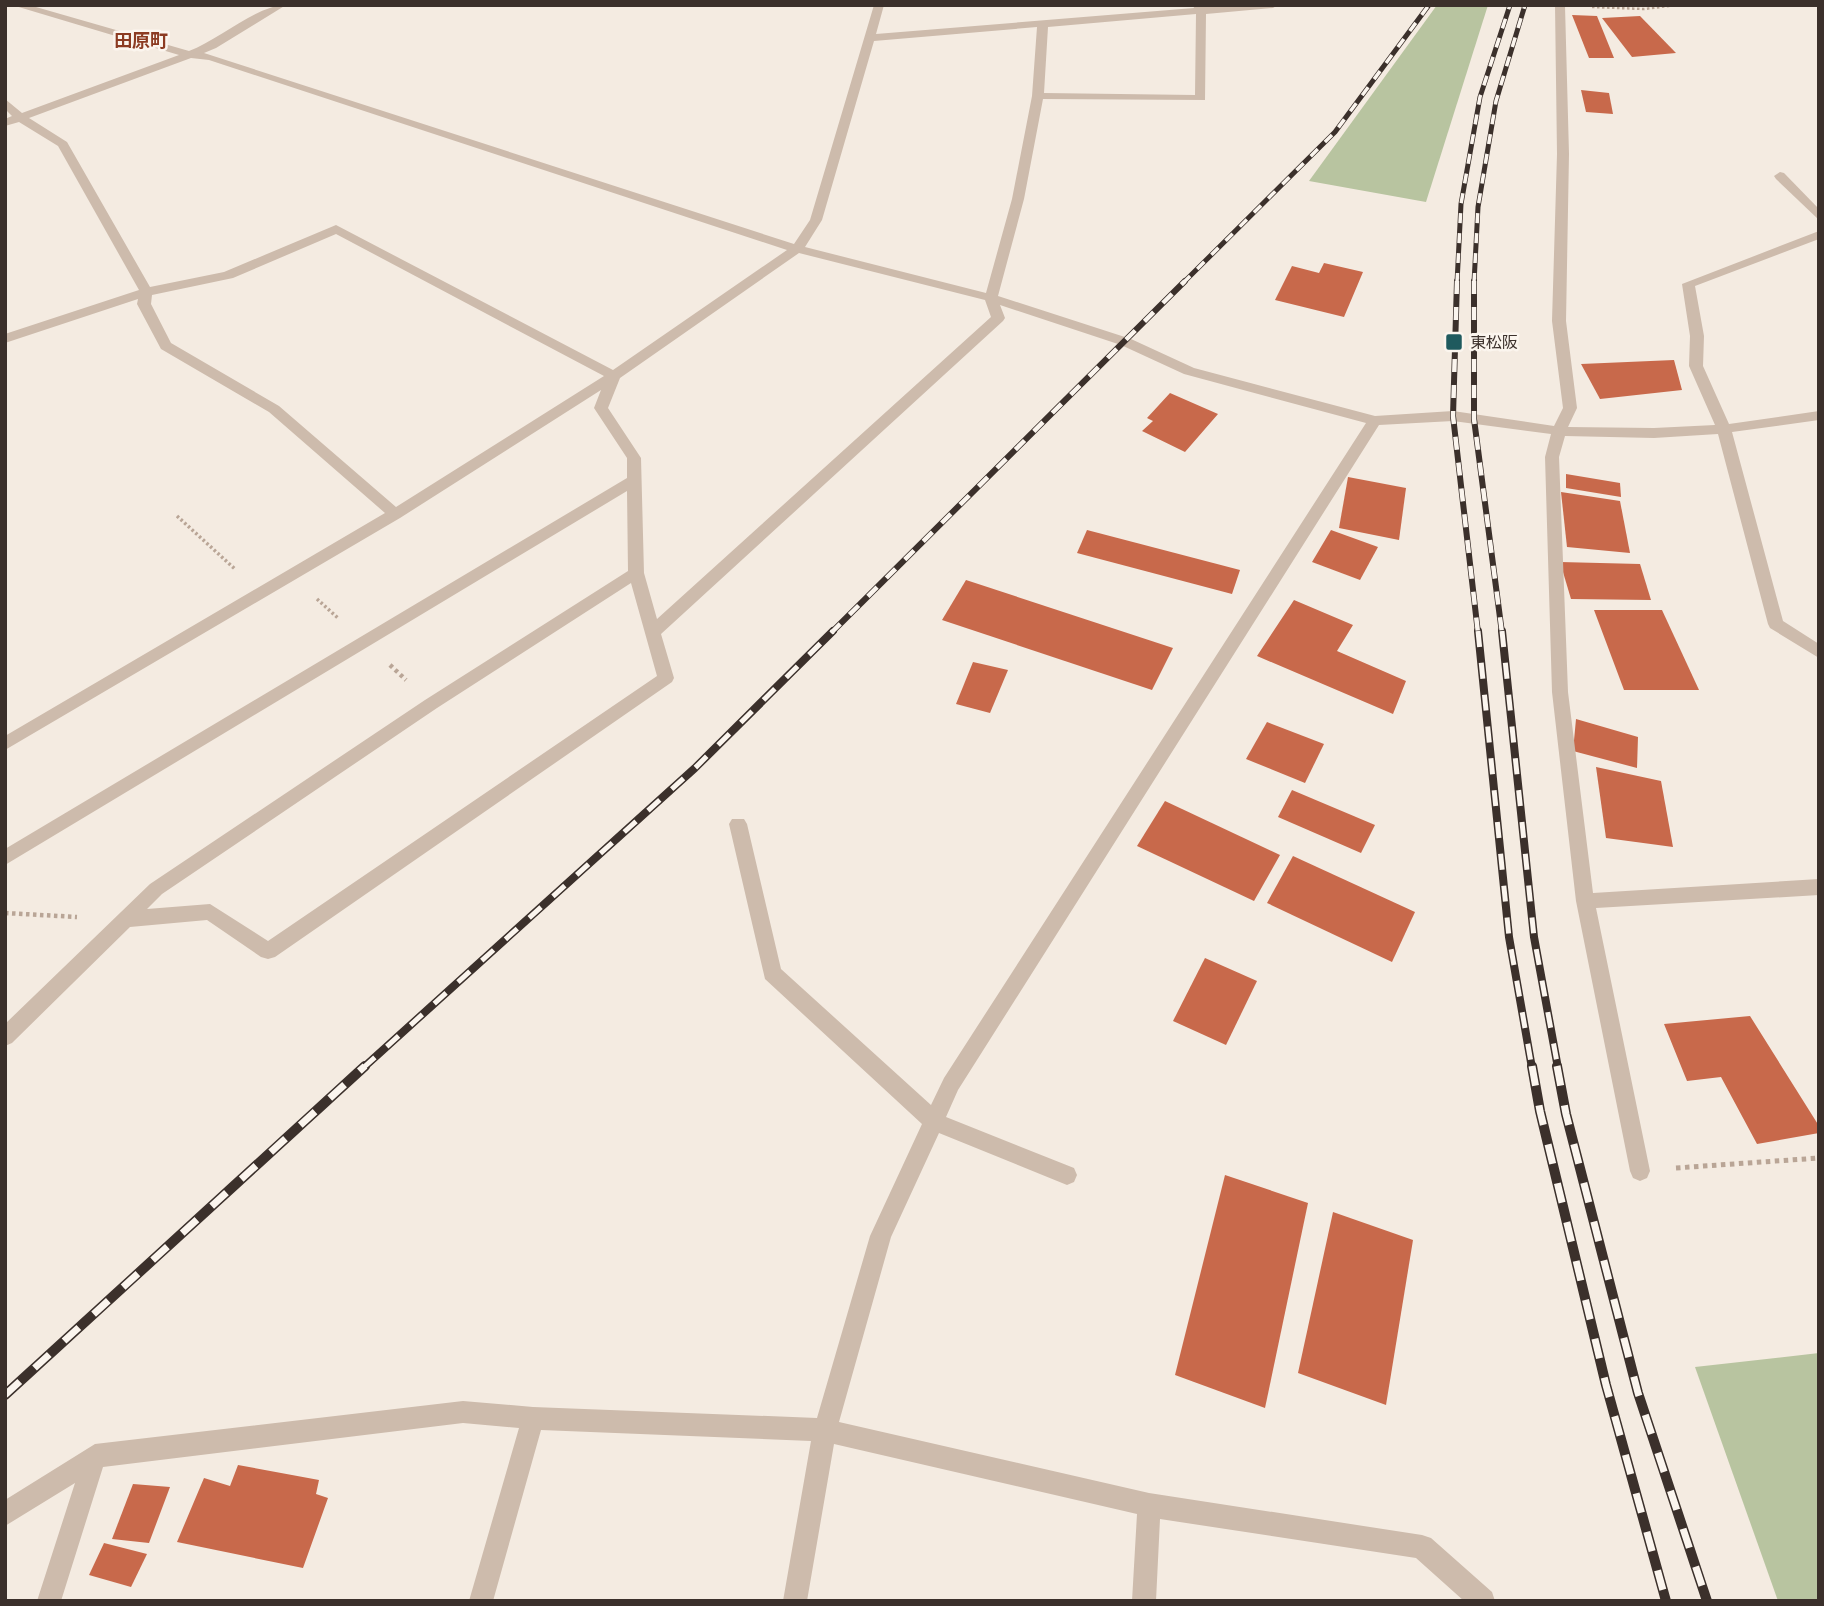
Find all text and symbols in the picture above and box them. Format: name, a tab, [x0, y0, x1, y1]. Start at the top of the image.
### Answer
district label: 田原町	[114, 30, 168, 50]
marker: 東松阪	[1444, 332, 1464, 352]
place label: 東松阪	[1470, 333, 1518, 351]

